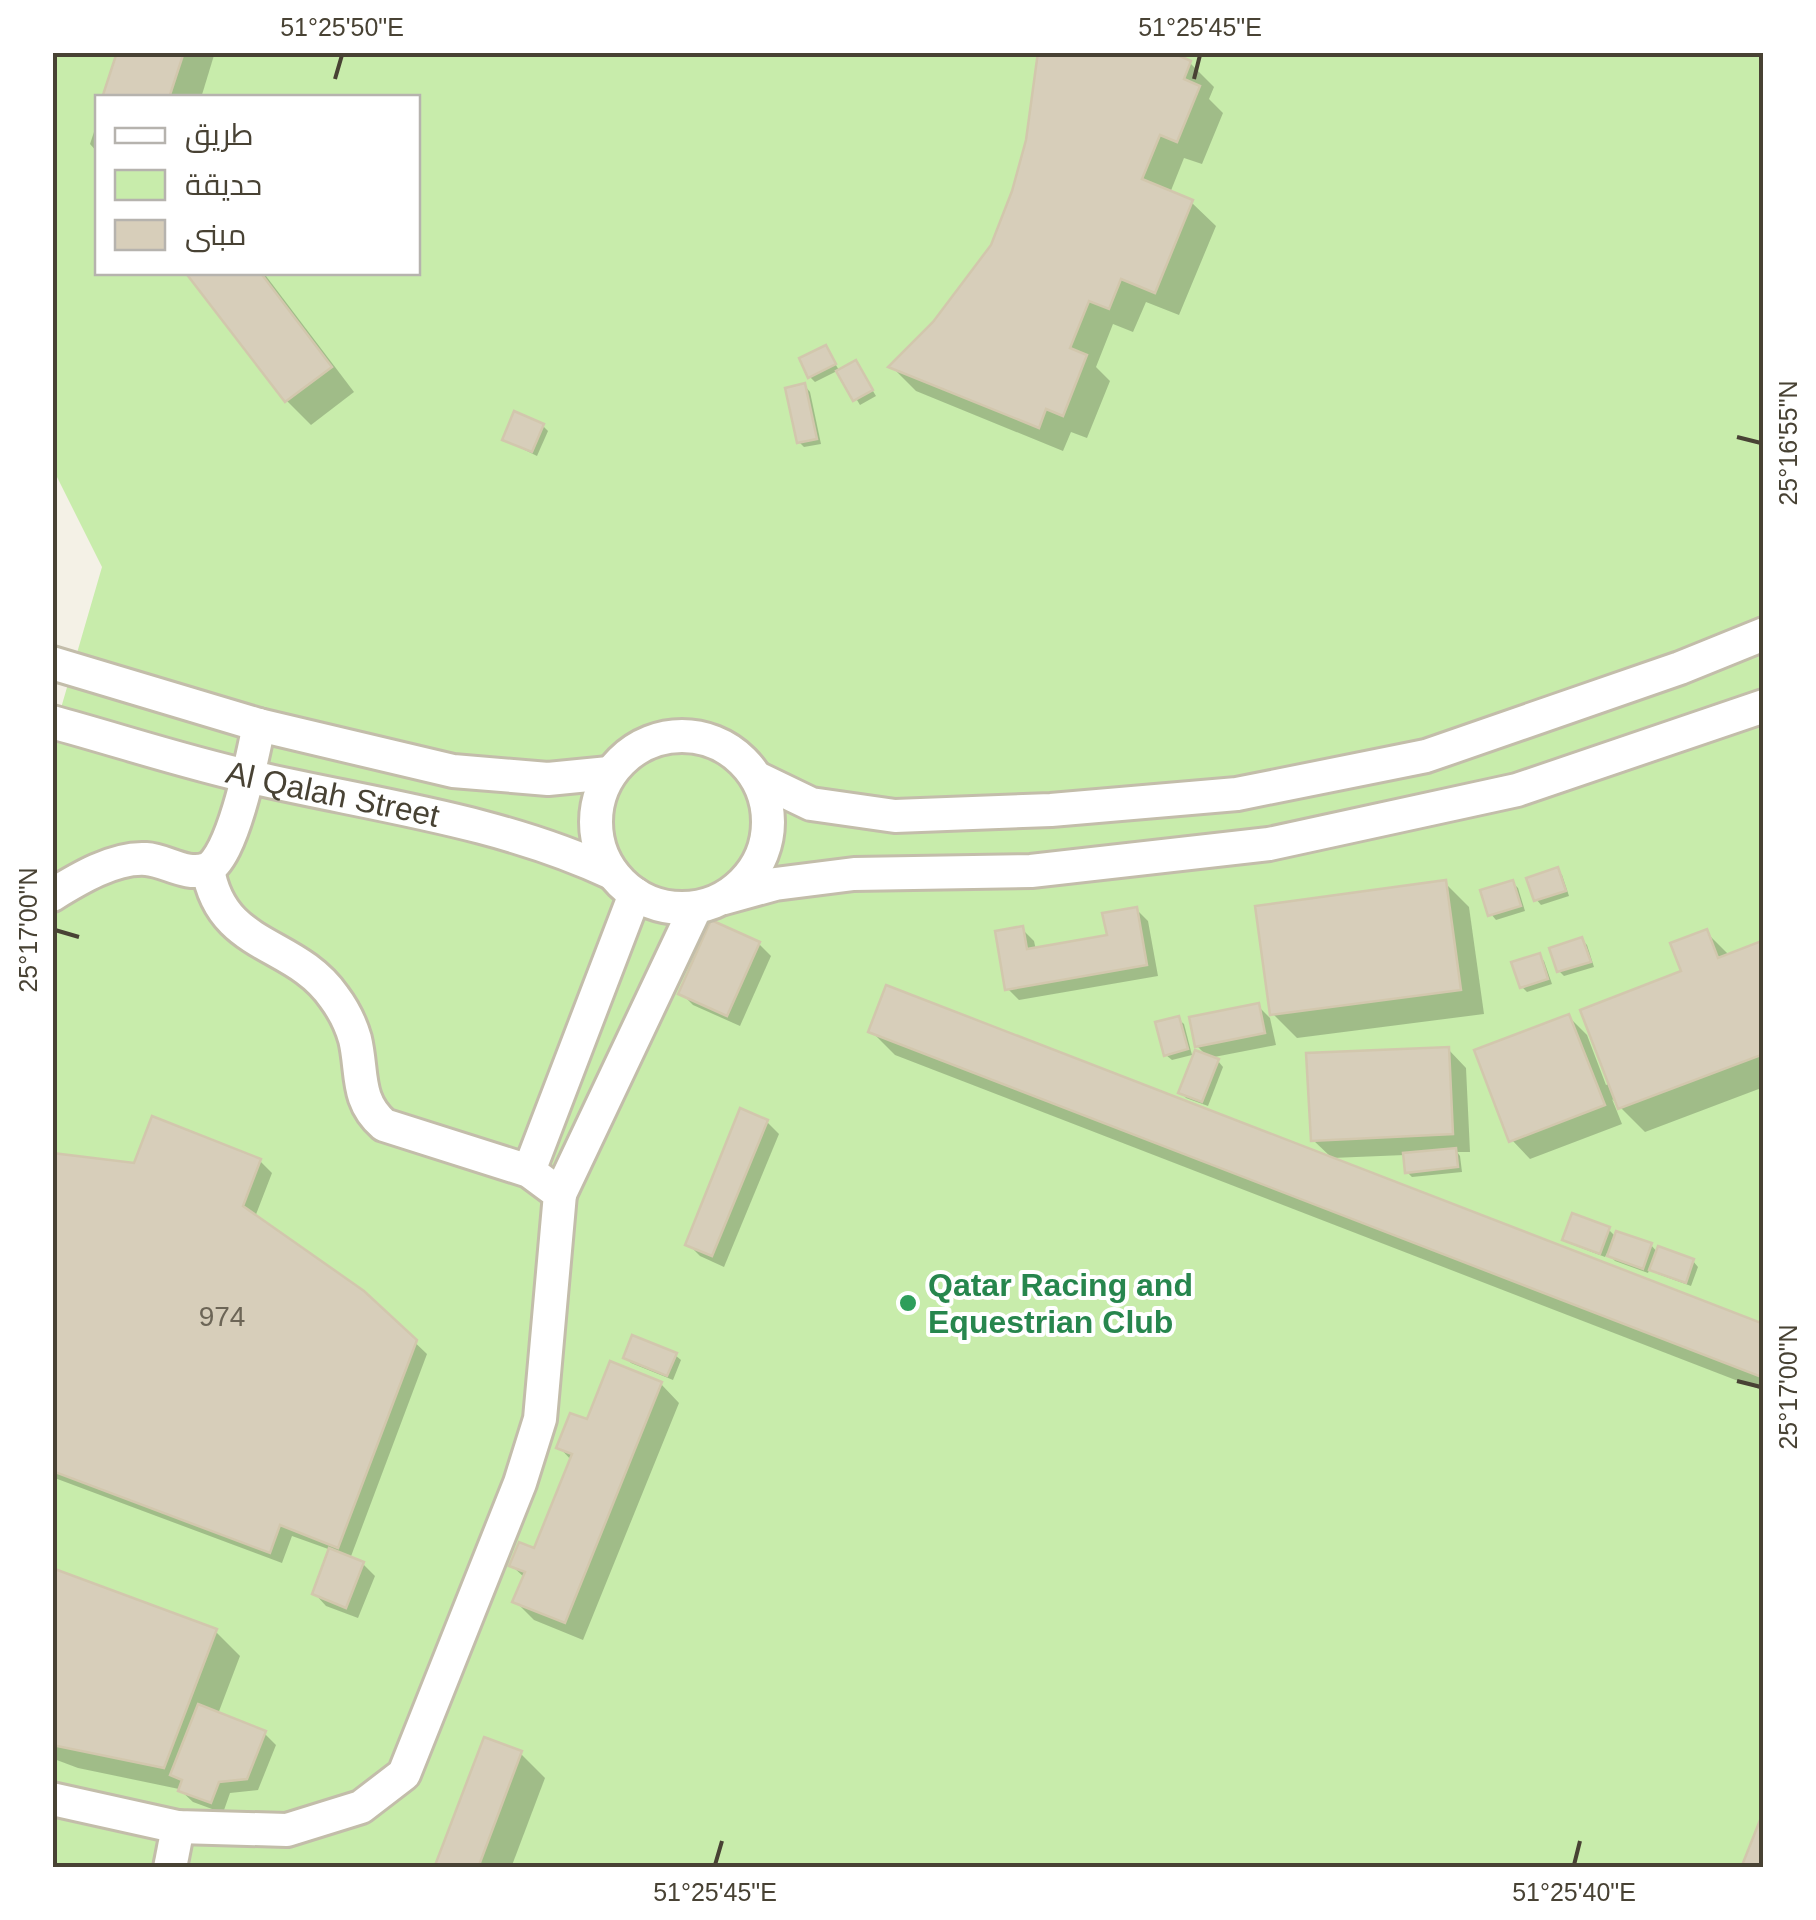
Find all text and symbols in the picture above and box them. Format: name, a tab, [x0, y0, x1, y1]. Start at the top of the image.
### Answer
text: 51°25'50"E	[280, 13, 404, 41]
text: 51°25'45"E	[1138, 13, 1262, 41]
legend	[95, 95, 420, 275]
text: طريق	[185, 118, 254, 153]
text: حديقة	[185, 168, 262, 201]
text: مبنى	[185, 218, 246, 253]
text: 25°16'55"N	[1774, 380, 1802, 506]
street label: Al Qalah Street	[223, 754, 443, 834]
text: 25°17'00"N	[14, 867, 42, 993]
place label: Qatar Racing and Equestrian Club	[928, 1267, 1193, 1340]
marker: Qatar Racing and Equestrian Club	[897, 1292, 919, 1314]
house number: 974	[199, 1301, 245, 1332]
text: 25°17'00"N	[1774, 1324, 1802, 1450]
text: 51°25'45"E	[653, 1878, 777, 1906]
text: 51°25'40"E	[1512, 1878, 1636, 1906]

